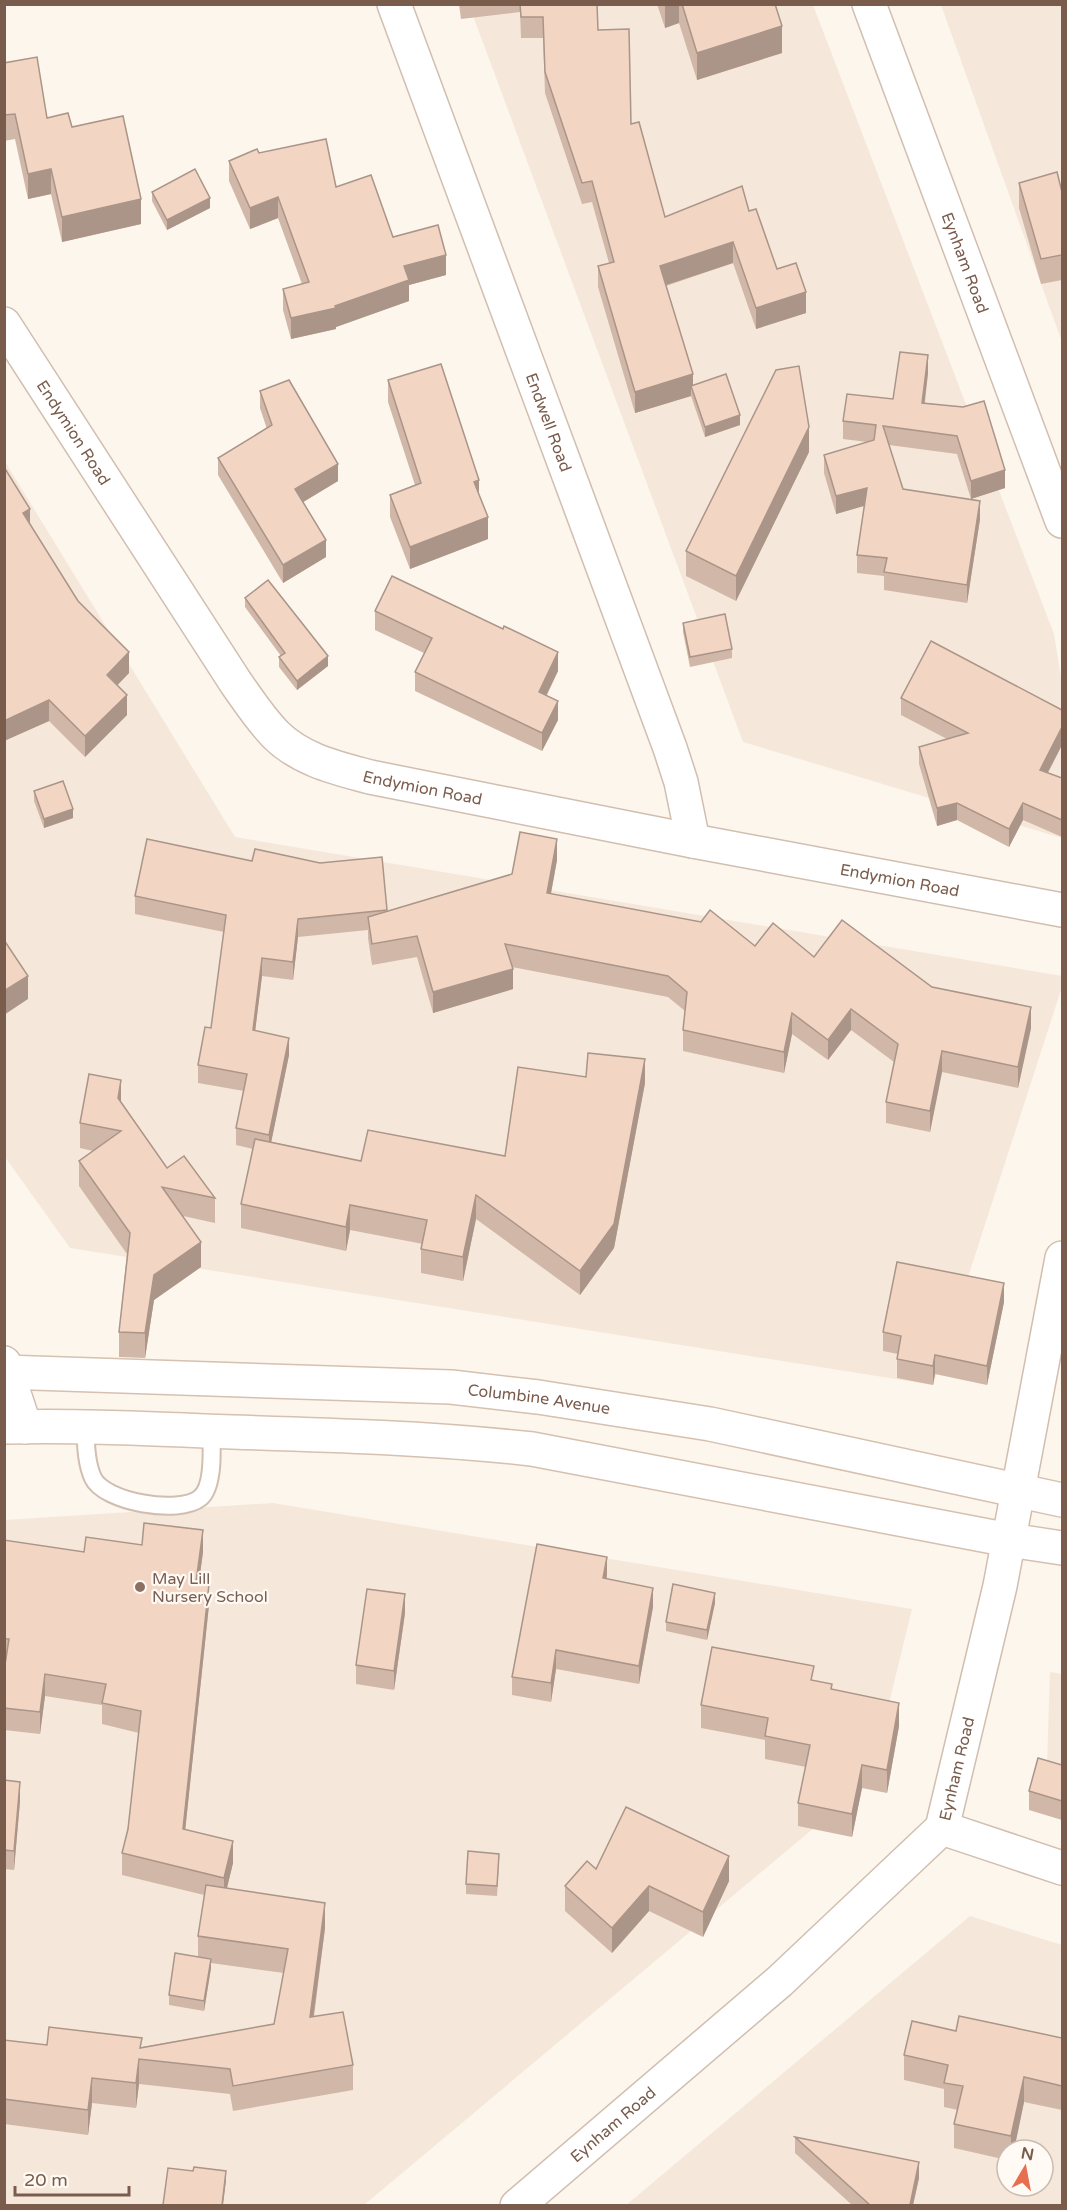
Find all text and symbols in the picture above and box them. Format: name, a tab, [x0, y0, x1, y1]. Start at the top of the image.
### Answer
street label: Eynham Road	[937, 210, 993, 316]
street label: Endwell Road	[521, 370, 576, 475]
street label: Endymion Road	[32, 377, 114, 489]
street label: Endymion Road	[360, 767, 484, 810]
street label: Endymion Road	[838, 860, 961, 902]
street label: Columbine Avenue	[467, 1380, 611, 1419]
place label: May Lill Nursery School	[152, 1569, 268, 1607]
marker: May Lill Nursery School	[133, 1580, 147, 1594]
street label: Eynham Road	[935, 1715, 979, 1823]
street label: Eynham Road	[567, 2083, 660, 2167]
north arrow	[995, 2138, 1055, 2198]
text: N	[1019, 2143, 1035, 2165]
scale bar	[15, 2159, 129, 2197]
text: 20 m	[24, 2169, 68, 2191]

